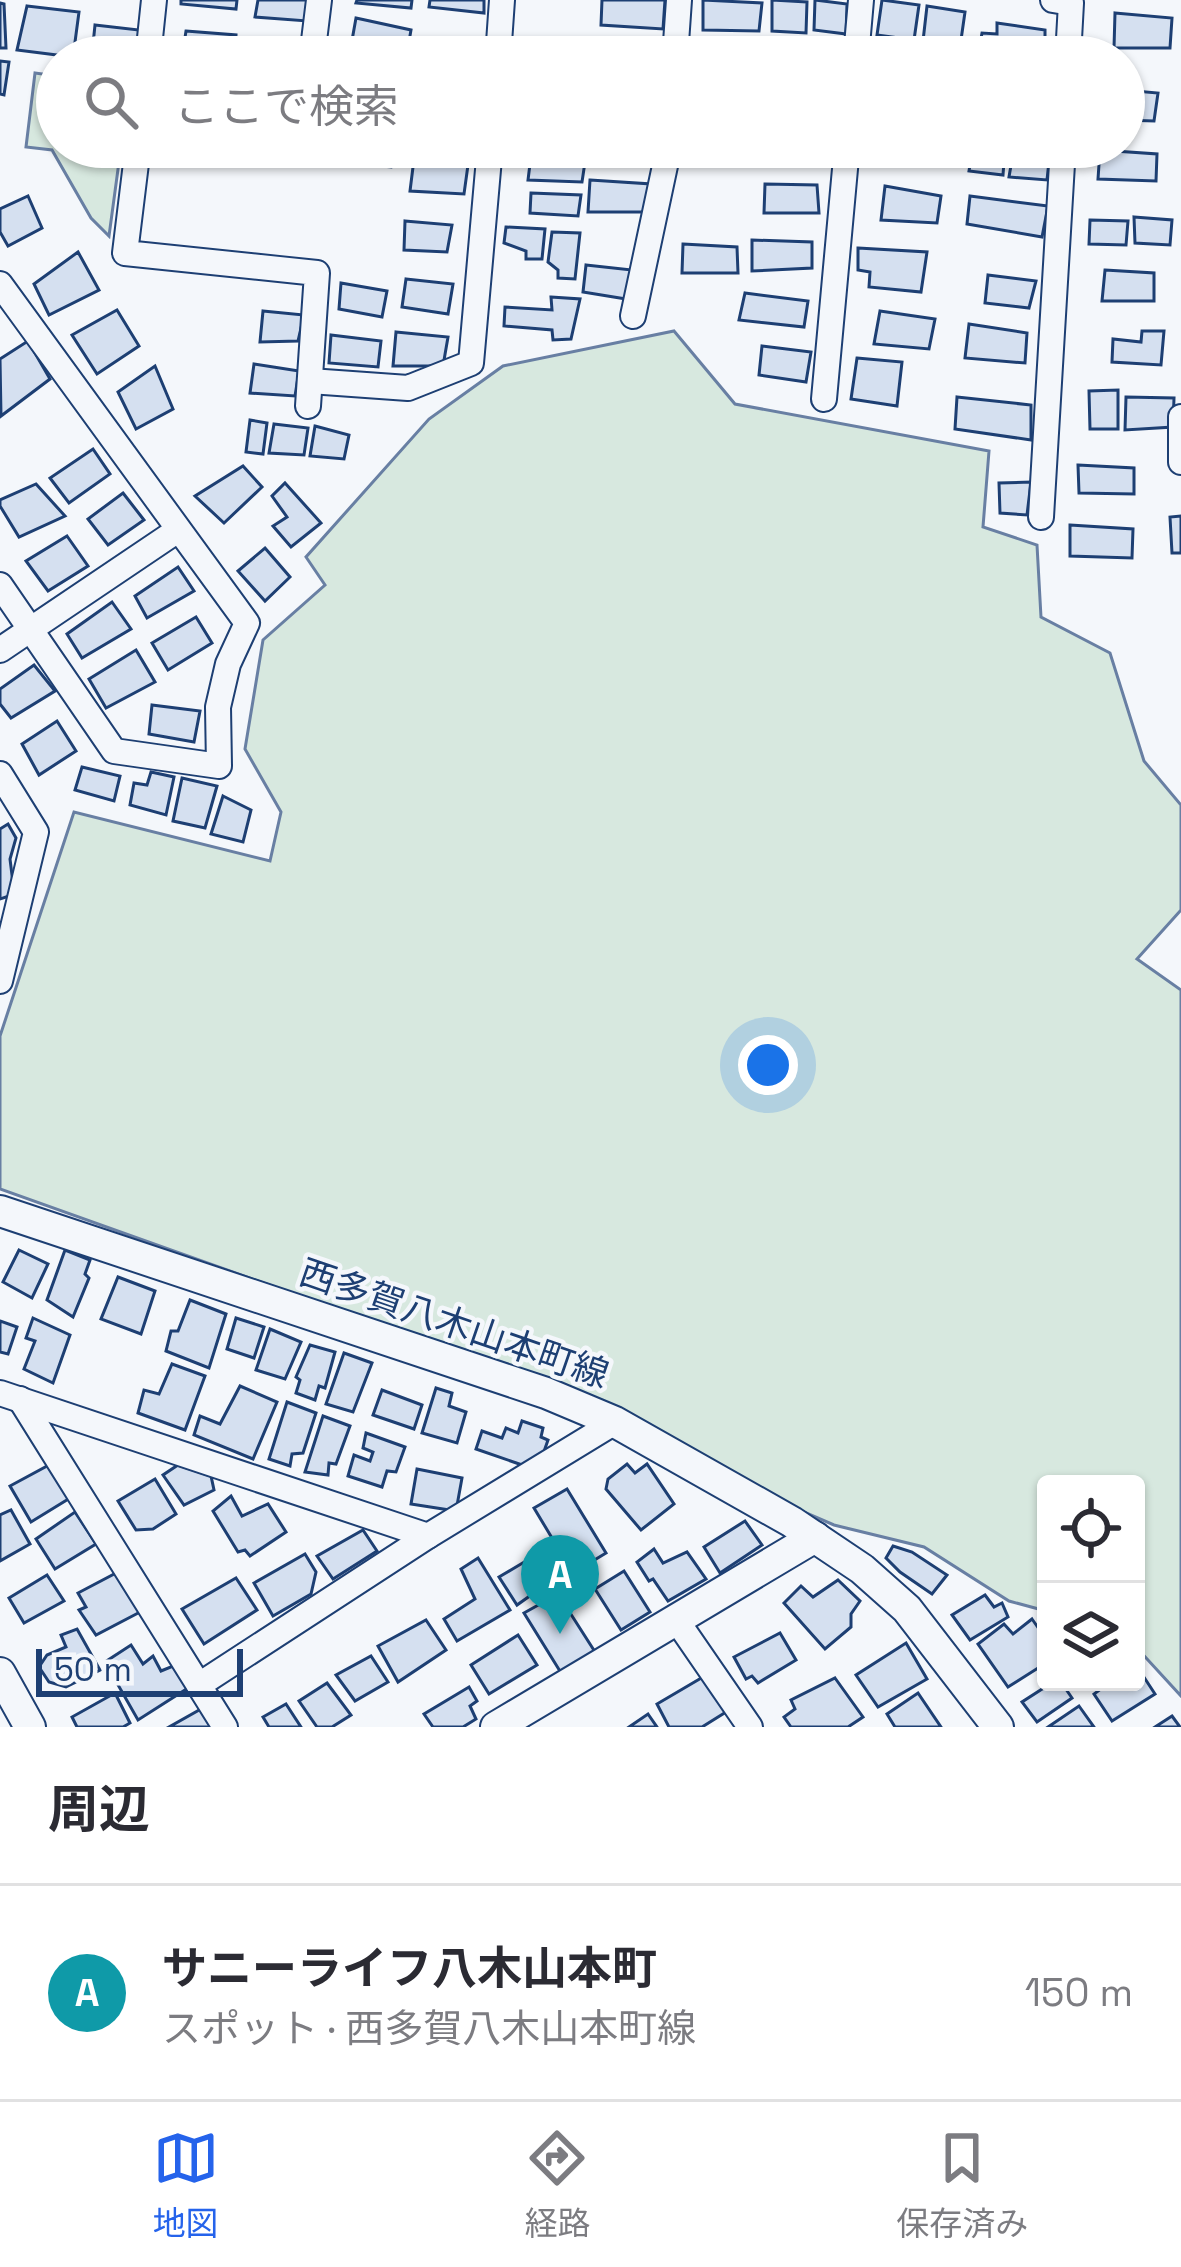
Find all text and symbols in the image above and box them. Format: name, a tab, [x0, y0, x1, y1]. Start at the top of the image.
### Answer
search box	[36, 36, 1145, 168]
icon: search	[78, 69, 144, 135]
text: ここで検索	[174, 78, 399, 135]
your location	[738, 1035, 798, 1095]
street label: 西多賀八木山本町線	[293, 1250, 615, 1398]
map controls	[1037, 1475, 1145, 1691]
button: locate	[1037, 1475, 1145, 1583]
pin: A	[521, 1535, 599, 1634]
button: layers	[1037, 1583, 1145, 1691]
scale bar	[36, 1643, 243, 1696]
text: 50 m	[54, 1649, 132, 1691]
text: 周辺	[48, 1777, 150, 1842]
text: サニーライフ八木山本町	[162, 1940, 657, 1997]
text: A	[75, 1968, 99, 2017]
text: 150 m	[1025, 1968, 1133, 2017]
text: スポット · 西多賀八木山本町線	[162, 2004, 696, 2053]
tab: 地図	[153, 2125, 219, 2245]
tab: 経路	[524, 2125, 590, 2245]
tab: 保存済み	[896, 2125, 1028, 2245]

